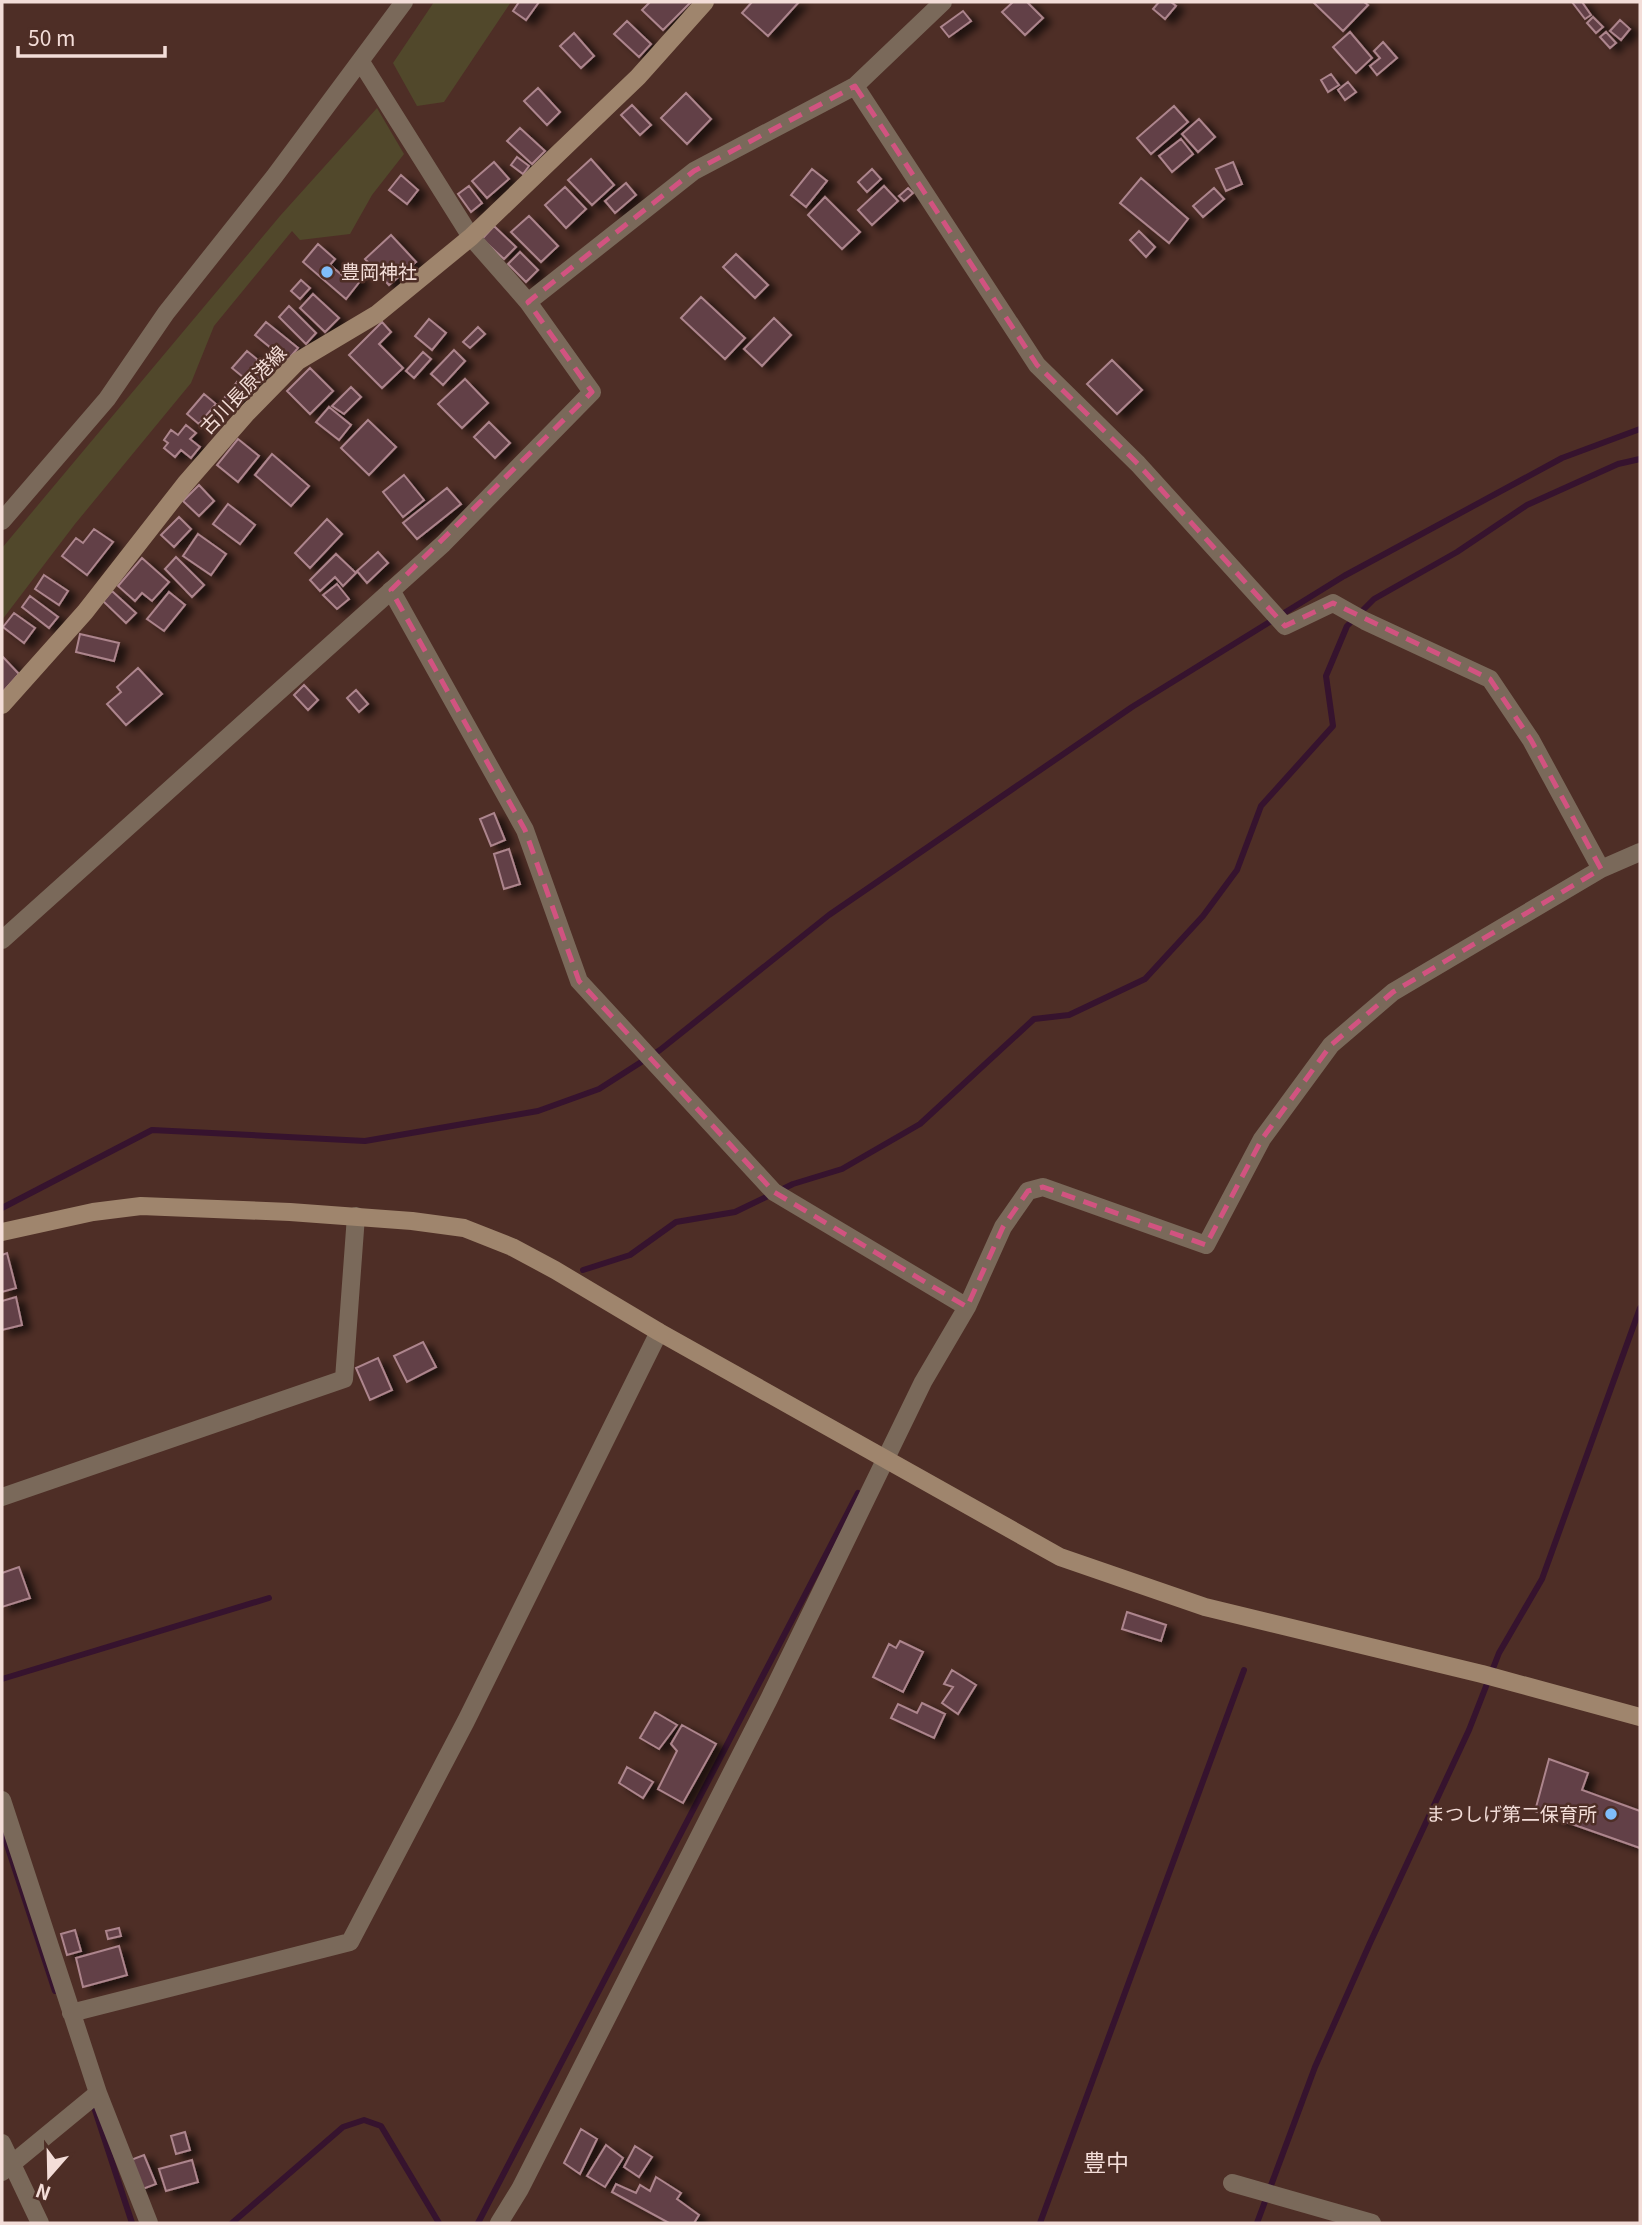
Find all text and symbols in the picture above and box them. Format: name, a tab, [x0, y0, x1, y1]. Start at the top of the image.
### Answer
scale bar	[18, 14, 164, 58]
text: 50 m	[28, 22, 75, 52]
place label: 豊岡神社	[341, 257, 417, 284]
marker: 豊岡神社	[319, 264, 335, 280]
street label: 古川長原港線	[193, 339, 291, 439]
place label: まつしげ第二保育所	[1426, 1799, 1597, 1826]
marker: まつしげ第二保育所	[1603, 1806, 1619, 1822]
north arrow	[14, 2141, 84, 2211]
district label: 豊中	[1083, 2144, 1129, 2178]
text: N	[31, 2178, 54, 2209]

